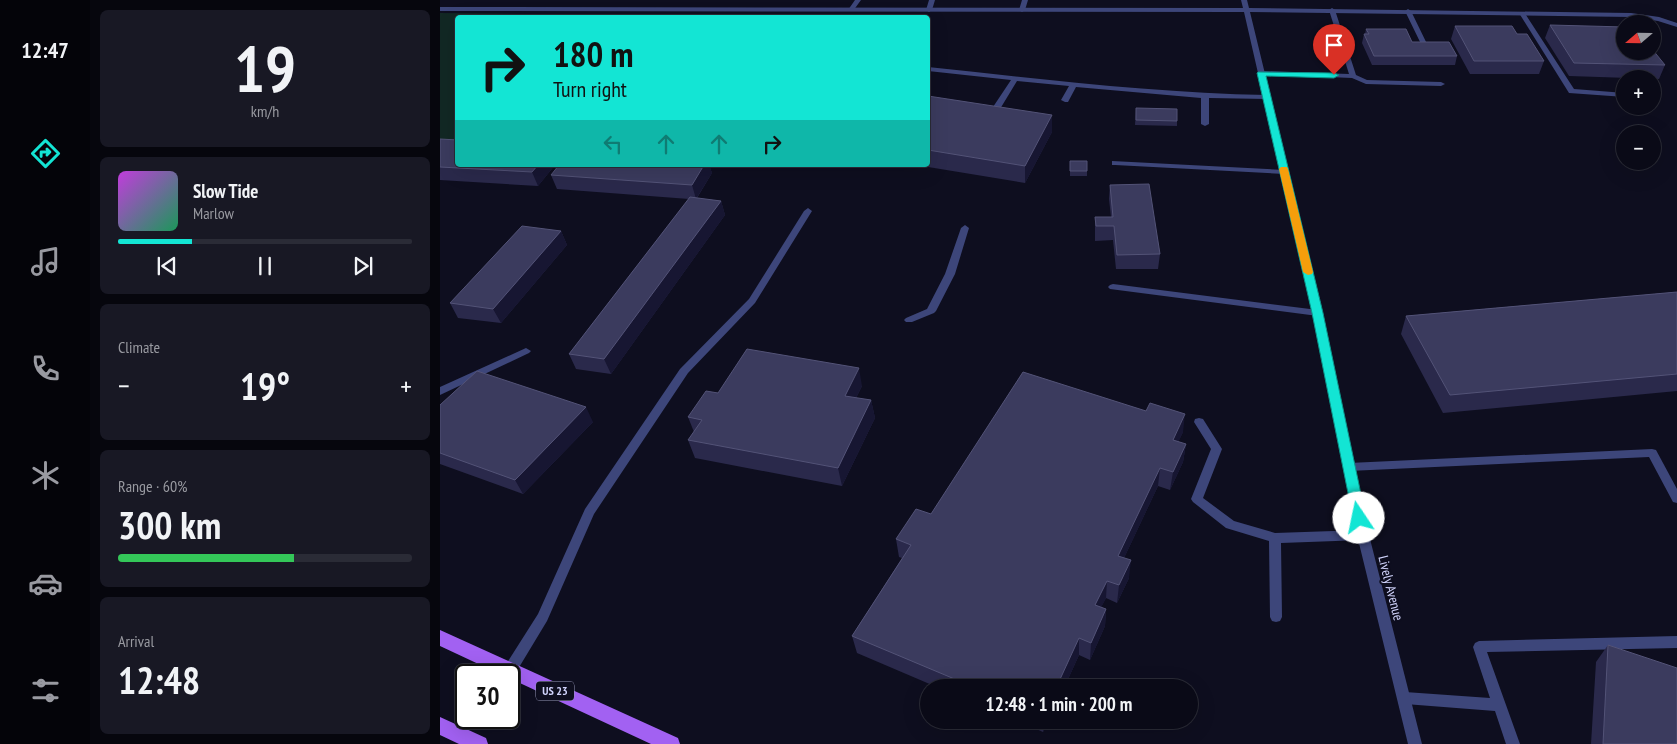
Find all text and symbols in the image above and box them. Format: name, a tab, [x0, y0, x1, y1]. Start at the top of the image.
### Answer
north arrow	[1616, 15, 1661, 60]
map controls	[1616, 15, 1661, 170]
pin	[1313, 24, 1355, 75]
text: 19	[234, 26, 296, 110]
text: 180 m	[553, 31, 634, 77]
icon: arrive	[1320, 31, 1348, 59]
icon: right	[470, 35, 535, 100]
text: 12:47	[21, 36, 69, 64]
button: +	[1616, 70, 1661, 115]
text: Turn right	[553, 75, 627, 103]
text: km/h	[251, 101, 279, 121]
button: −	[1616, 125, 1661, 170]
icon: left	[599, 130, 627, 158]
icon: ahead	[652, 130, 680, 158]
icon: ahead	[705, 130, 733, 158]
icon: right	[758, 130, 786, 158]
icon: directions	[28, 136, 63, 171]
text: Slow Tide	[193, 179, 258, 203]
text: Marlow	[193, 203, 234, 223]
icon: music	[28, 244, 63, 279]
icon: previous	[153, 252, 181, 280]
icon: pause	[251, 252, 279, 280]
icon: next	[349, 252, 377, 280]
text: Climate	[118, 337, 160, 357]
icon: phone	[28, 351, 63, 386]
text: 19°	[240, 361, 290, 410]
text: −	[118, 367, 130, 404]
text: +	[400, 367, 412, 404]
icon: climate	[28, 458, 63, 493]
text: Range · 60%	[118, 476, 187, 496]
position arrow	[1332, 491, 1384, 543]
text: 300 km	[118, 500, 221, 549]
street label: Lively Avenue	[1374, 554, 1408, 622]
icon: car	[28, 566, 63, 601]
text: Arrival	[118, 631, 154, 651]
text: 12:48	[118, 655, 200, 704]
speed limit sign: 30	[455, 664, 520, 729]
icon: filters	[28, 673, 63, 708]
road number: US 23	[536, 681, 574, 700]
text: 12:48 · 1 min · 200 m	[986, 692, 1132, 716]

